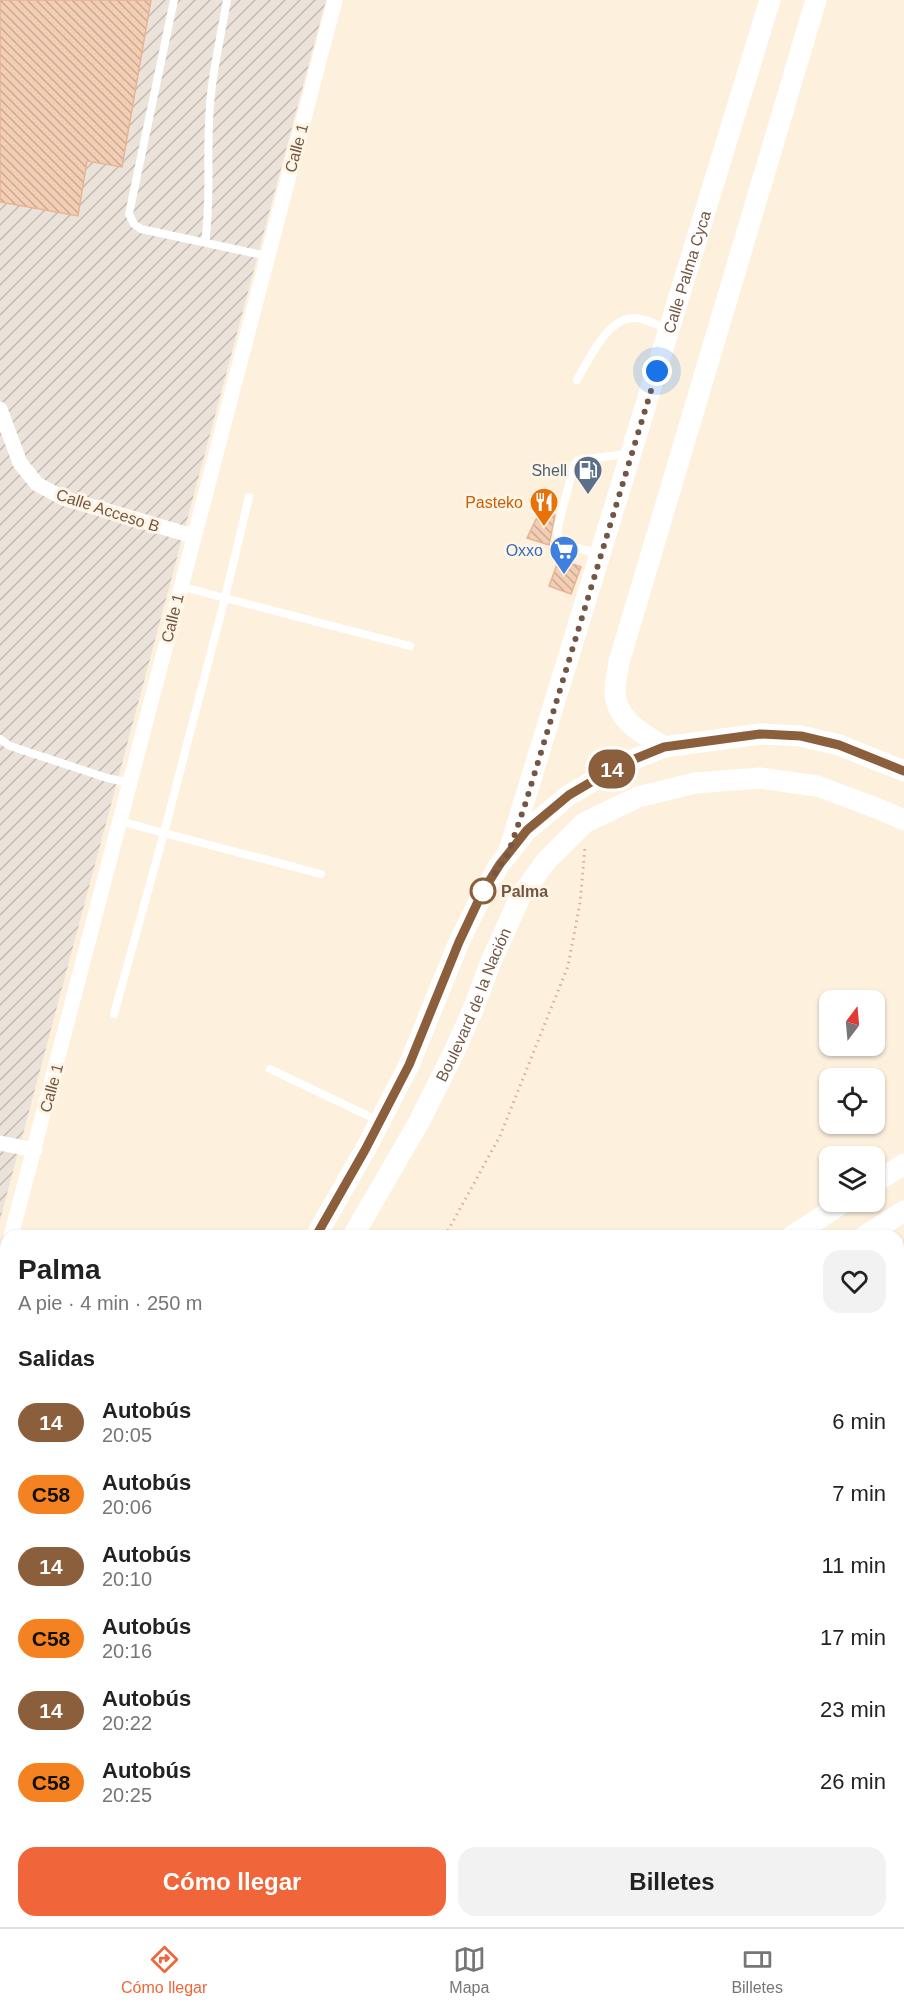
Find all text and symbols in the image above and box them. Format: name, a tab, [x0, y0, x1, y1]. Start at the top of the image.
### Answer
street label: Calle 1	[282, 122, 311, 174]
street label: Calle Palma Cyca	[660, 209, 714, 335]
your location	[642, 356, 672, 386]
fuel station icon: Shell	[572, 454, 604, 496]
place label: Shell	[531, 462, 567, 479]
street label: Calle Acceso B	[54, 486, 162, 535]
restaurant icon: Pasteko	[528, 486, 560, 528]
place label: Pasteko	[465, 494, 523, 511]
supermarket icon: Oxxo	[548, 534, 580, 576]
place label: Oxxo	[506, 542, 543, 559]
street label: Calle 1	[158, 592, 187, 644]
line badge: 14	[585, 750, 639, 788]
text: 14	[600, 758, 624, 781]
marker: Palma	[470, 878, 496, 904]
place label: Palma	[501, 883, 548, 900]
street label: Boulevard de la Nación	[433, 925, 514, 1084]
north arrow	[819, 990, 885, 1056]
map controls	[819, 990, 885, 1212]
street label: Calle 1	[37, 1062, 66, 1114]
button: locate	[819, 1068, 885, 1134]
button: layers	[819, 1146, 885, 1212]
button: heart	[823, 1250, 886, 1313]
text: Palma	[18, 1254, 101, 1285]
text: A pie · 4 min · 250 m	[18, 1292, 203, 1314]
text: Salidas	[18, 1346, 95, 1371]
text: Autobús	[102, 1398, 191, 1423]
text: 6 min	[832, 1409, 886, 1434]
text: 14	[39, 1411, 63, 1434]
text: 20:05	[102, 1424, 152, 1446]
text: Autobús	[102, 1470, 191, 1495]
text: 7 min	[832, 1481, 886, 1506]
text: C58	[32, 1483, 70, 1506]
text: 20:06	[102, 1496, 152, 1518]
text: Autobús	[102, 1542, 191, 1567]
text: 11 min	[822, 1553, 886, 1578]
text: 14	[39, 1555, 63, 1578]
text: 20:10	[102, 1568, 152, 1590]
text: Autobús	[102, 1614, 191, 1639]
text: 17 min	[820, 1625, 886, 1650]
text: C58	[32, 1627, 70, 1650]
text: 20:16	[102, 1640, 152, 1662]
text: Autobús	[102, 1686, 191, 1711]
text: 23 min	[820, 1697, 886, 1722]
text: 14	[39, 1699, 63, 1722]
text: 20:22	[102, 1712, 152, 1734]
text: Autobús	[102, 1758, 191, 1783]
text: 26 min	[820, 1769, 886, 1794]
text: C58	[32, 1771, 70, 1794]
text: 20:25	[102, 1784, 152, 1806]
button: Cómo llegar	[18, 1847, 446, 1916]
button: Billetes	[458, 1847, 886, 1916]
tab: Cómo llegar	[121, 1943, 207, 1997]
tab: Mapa	[449, 1943, 489, 1997]
tab: Billetes	[731, 1943, 783, 1997]

